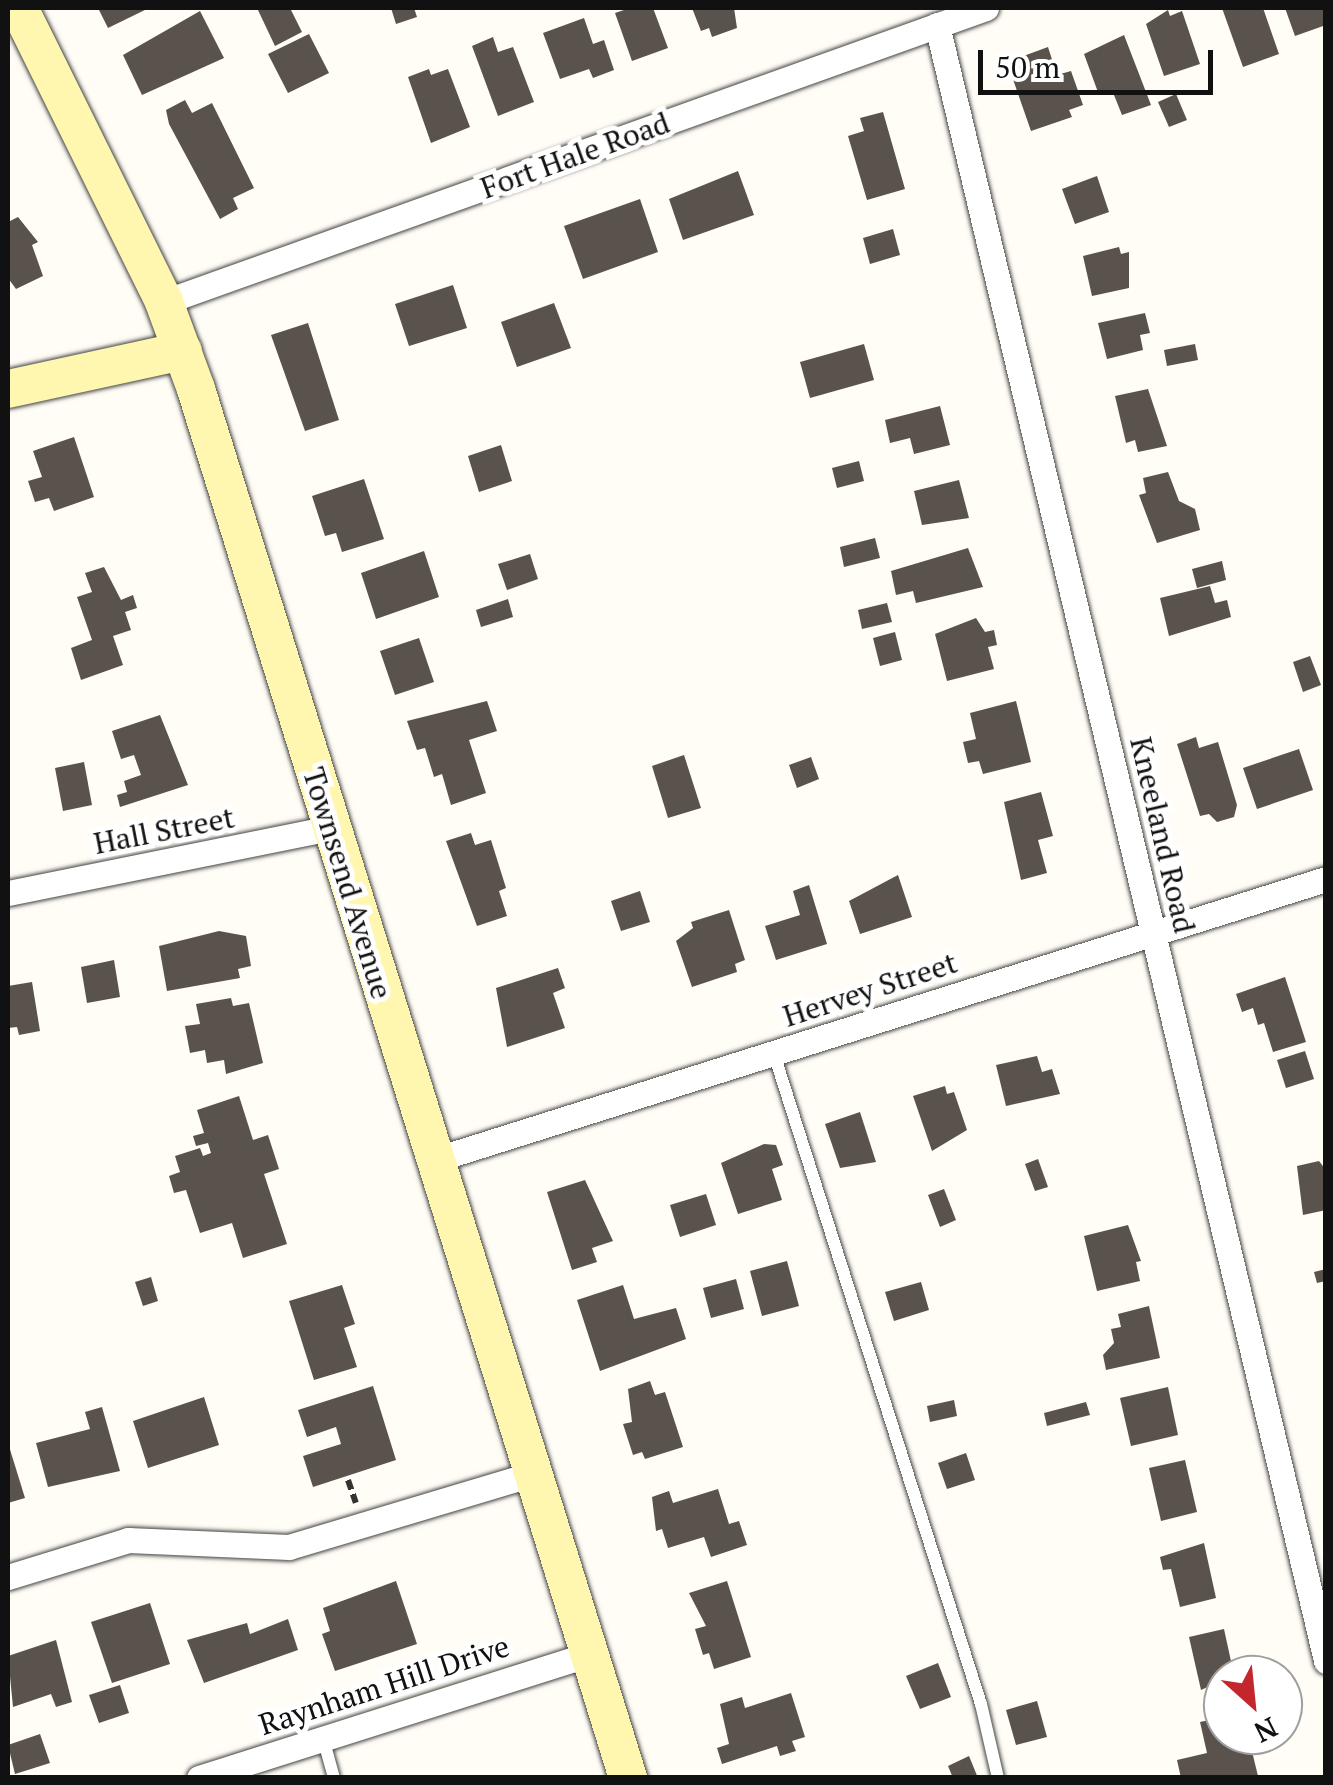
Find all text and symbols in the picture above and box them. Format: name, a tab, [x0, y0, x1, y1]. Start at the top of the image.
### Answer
scale bar	[983, 30, 1218, 92]
text: 50 m	[995, 47, 1060, 87]
street label: Fort Hale Road	[476, 104, 674, 206]
street label: Kneeland Road	[1123, 733, 1203, 937]
street label: Townsend Avenue	[296, 763, 400, 1003]
street label: Hall Street	[91, 799, 237, 861]
street label: Hervey Street	[779, 944, 961, 1034]
street label: Raynham Hill Drive	[254, 1628, 514, 1742]
north arrow	[1203, 1655, 1303, 1755]
text: N	[1248, 1709, 1284, 1752]

